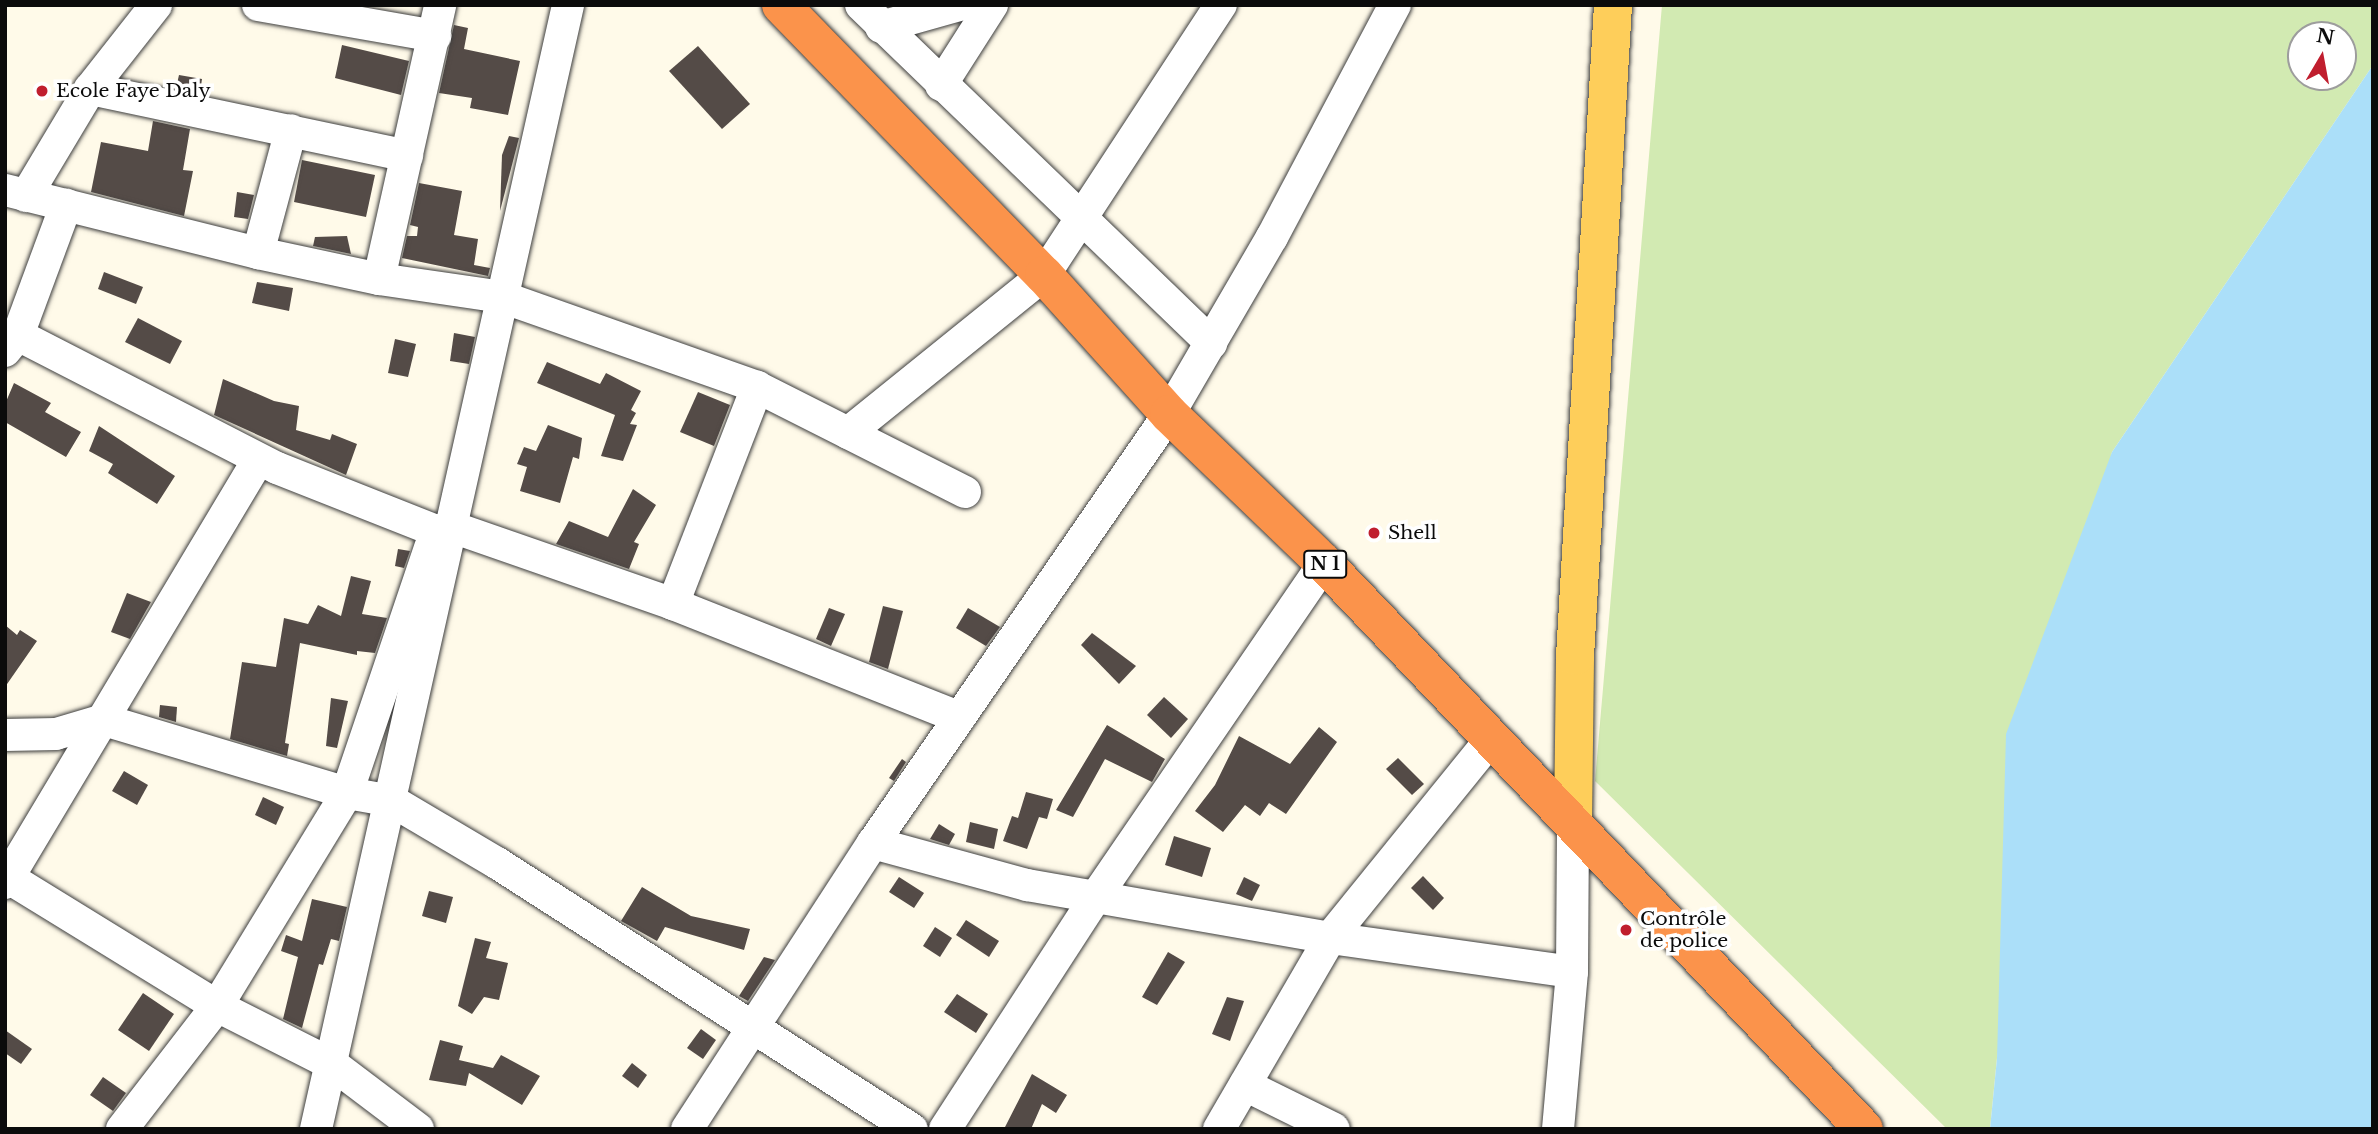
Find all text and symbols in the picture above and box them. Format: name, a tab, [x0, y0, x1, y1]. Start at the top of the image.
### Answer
north arrow	[2287, 21, 2357, 91]
text: N	[2315, 24, 2336, 50]
place label: Ecole Faye Daly	[56, 80, 211, 102]
marker: Ecole Faye Daly	[34, 83, 50, 99]
place label: Shell	[1388, 522, 1437, 544]
marker: Shell	[1366, 525, 1382, 541]
road number: N 1	[1302, 550, 1348, 578]
place label: Contrôle de police	[1640, 908, 1728, 952]
marker: Contrôle de police	[1618, 922, 1634, 938]

